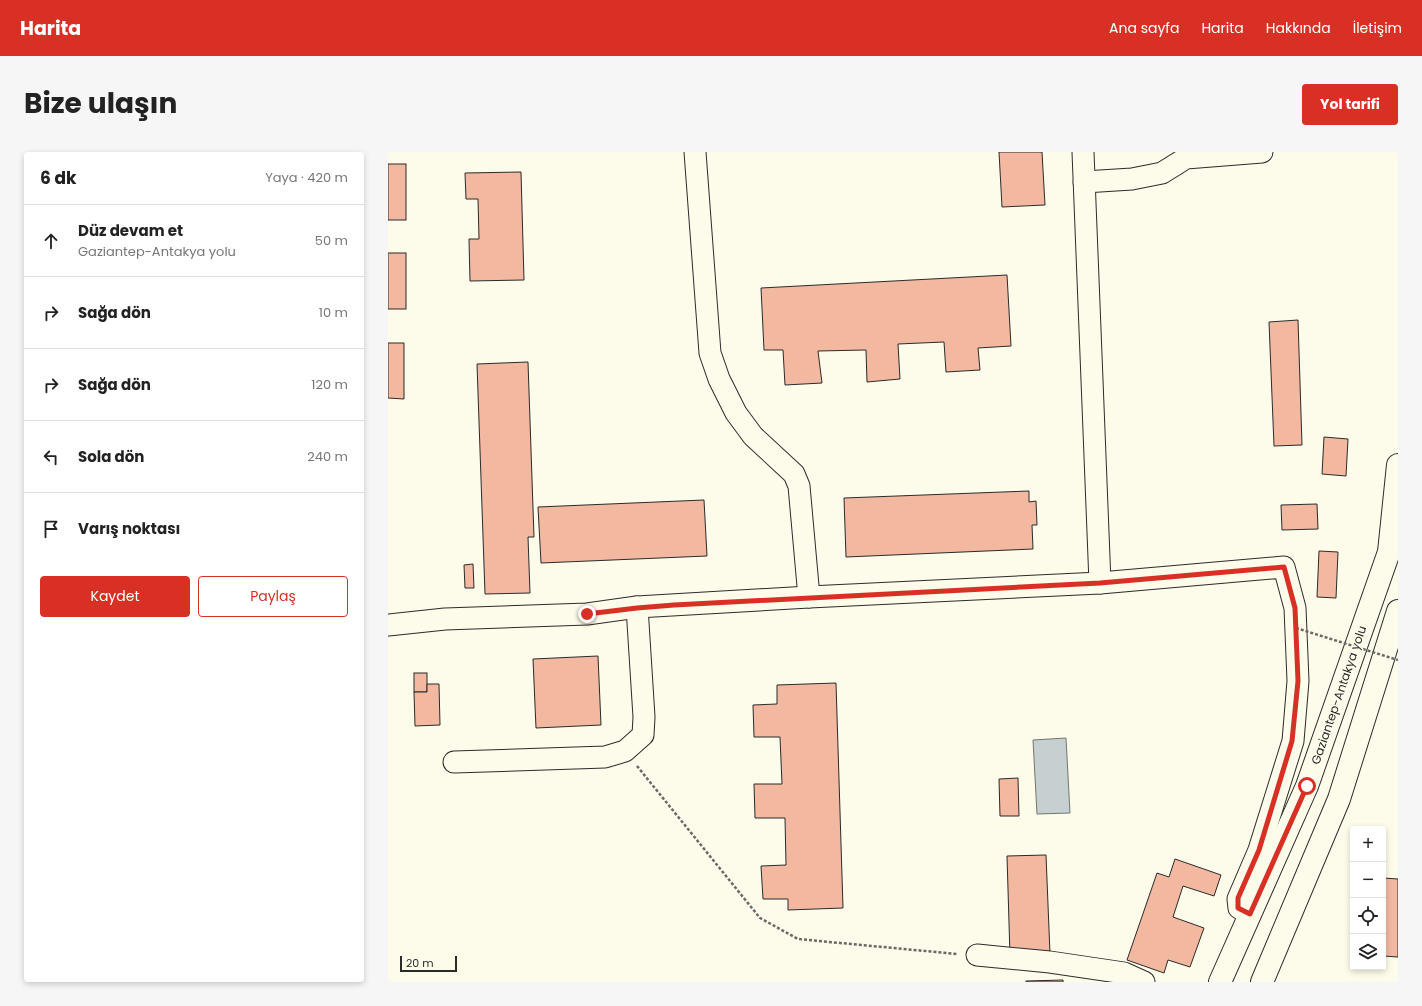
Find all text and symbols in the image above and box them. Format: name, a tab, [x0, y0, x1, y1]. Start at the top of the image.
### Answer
text: Harita	[20, 15, 81, 42]
text: Ana sayfa	[1109, 18, 1179, 38]
text: Harita	[1201, 18, 1244, 38]
text: Hakkında	[1266, 18, 1331, 38]
text: İletişim	[1353, 18, 1402, 38]
text: Bize ulaşın	[24, 84, 177, 123]
button: Yol tarifi	[1302, 84, 1398, 125]
text: 6 dk	[40, 166, 76, 190]
text: Yaya · 420 m	[265, 168, 348, 187]
text: Düz devam et	[78, 220, 183, 241]
icon: ahead	[40, 230, 62, 252]
text: 50 m	[315, 231, 348, 250]
text: Gaziantep-Antakya yolu	[78, 242, 236, 261]
icon: right	[40, 302, 62, 324]
text: Sağa dön	[78, 302, 151, 323]
text: 10 m	[319, 303, 348, 322]
icon: right	[40, 374, 62, 396]
text: Sağa dön	[78, 374, 151, 395]
text: 120 m	[311, 375, 348, 394]
icon: left	[40, 446, 62, 468]
text: Sola dön	[78, 446, 144, 467]
text: 240 m	[307, 447, 348, 466]
icon: arrive	[40, 518, 62, 540]
text: Varış noktası	[78, 518, 180, 539]
button: Kaydet	[40, 576, 190, 617]
button: Paylaş	[198, 576, 348, 617]
route end	[578, 605, 596, 623]
street label: Gaziantep-Antakya yolu	[1307, 623, 1370, 767]
route start	[1298, 777, 1316, 795]
map controls	[1350, 826, 1386, 970]
button: +	[1350, 826, 1386, 862]
button: −	[1350, 862, 1386, 898]
button: locate	[1350, 898, 1386, 934]
button: layers	[1350, 934, 1386, 970]
scale bar	[400, 954, 457, 973]
text: 20 m	[406, 955, 434, 971]

